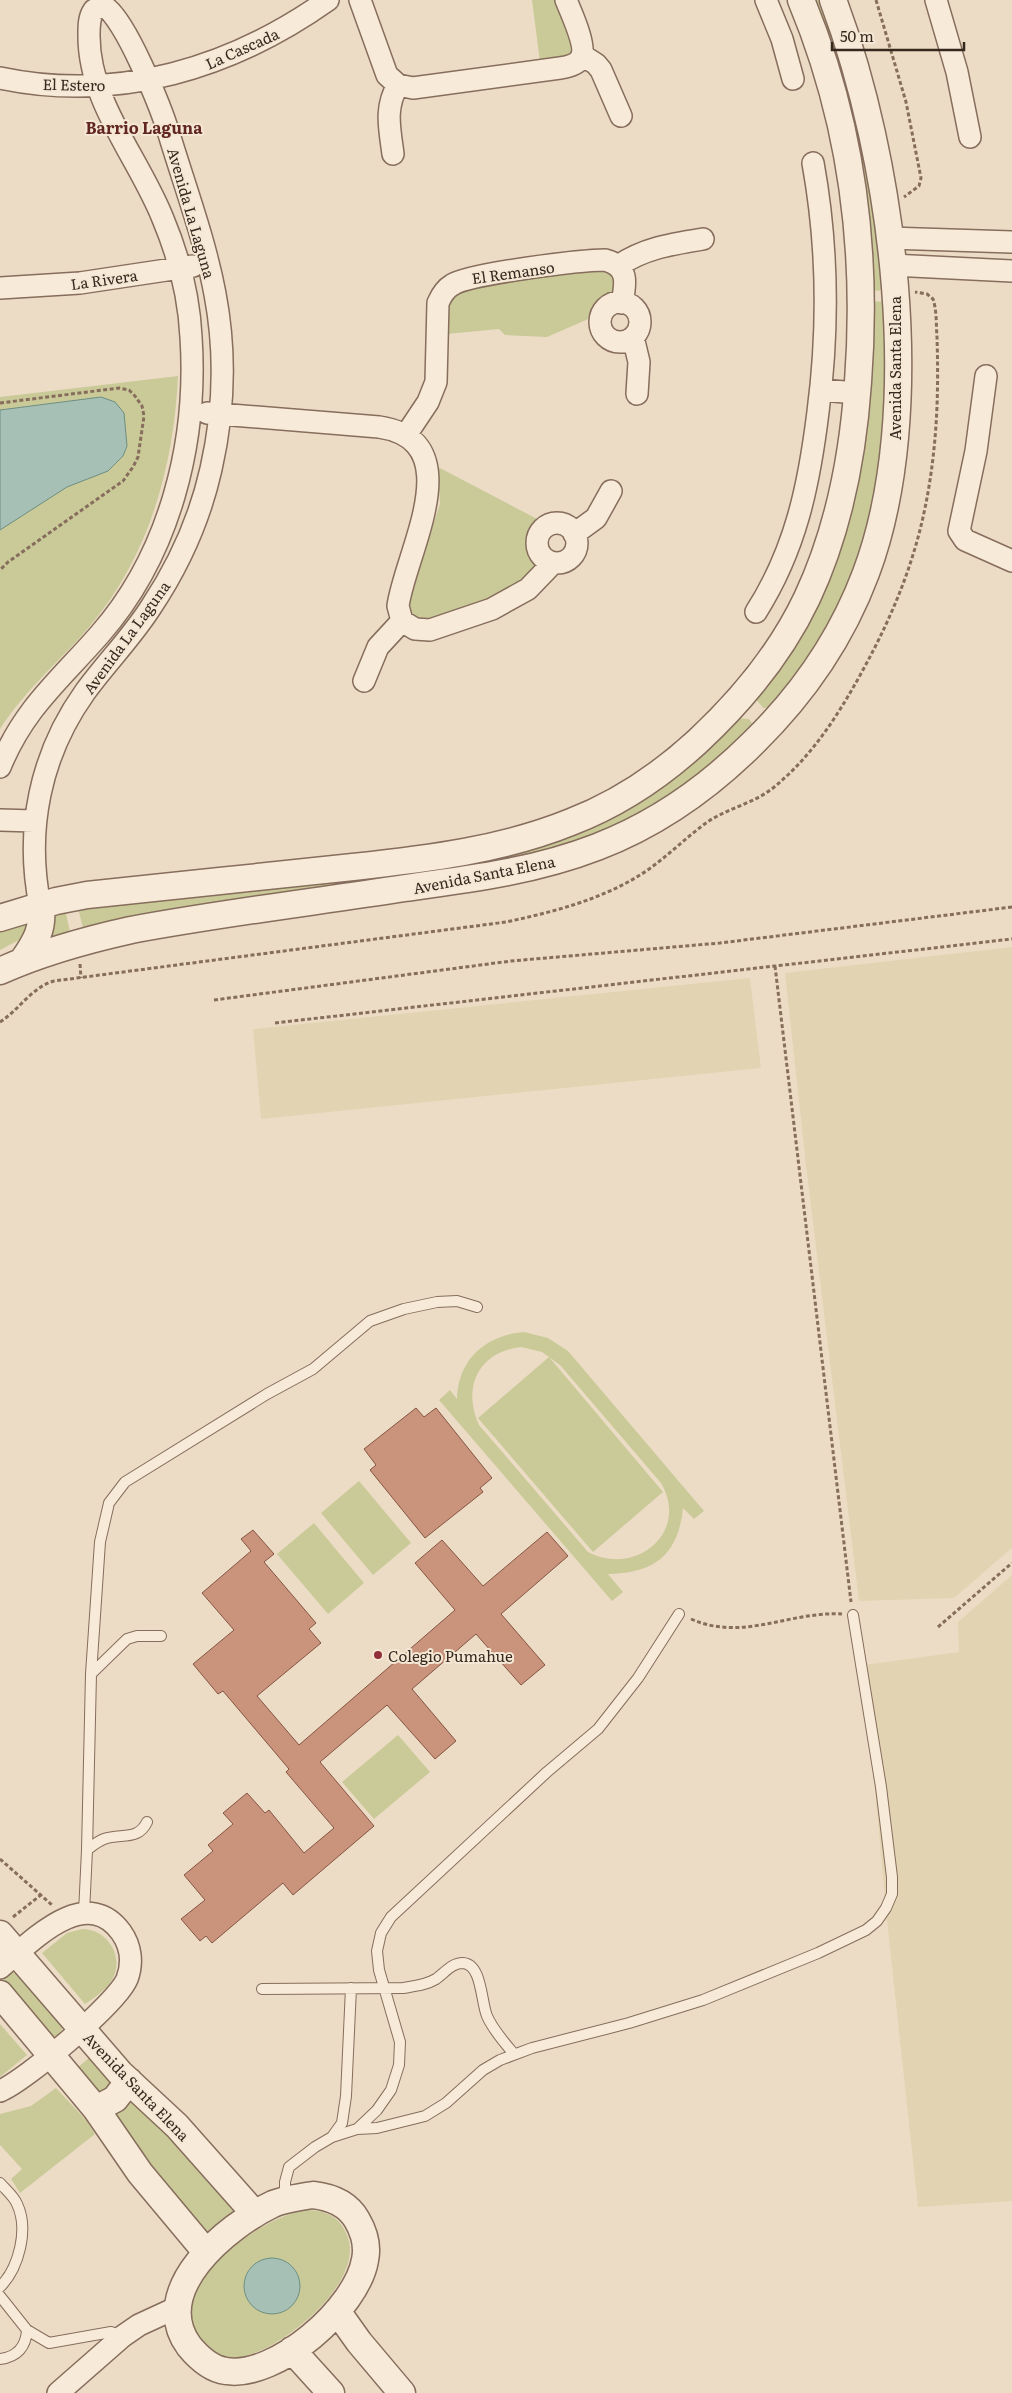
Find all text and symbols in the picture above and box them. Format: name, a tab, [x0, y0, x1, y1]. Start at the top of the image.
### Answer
scale bar	[832, 20, 964, 52]
street label: La Cascada	[201, 21, 283, 74]
text: 50 m	[840, 24, 874, 47]
street label: El Estero	[42, 72, 106, 96]
district label: Barrio Laguna	[86, 115, 203, 139]
street label: Avenida La Laguna	[162, 145, 222, 282]
street label: El Remanso	[470, 255, 556, 289]
street label: La Rivera	[69, 263, 140, 295]
street label: Avenida Santa Elena	[883, 295, 906, 440]
street label: Avenida La Laguna	[77, 575, 176, 698]
street label: Avenida Santa Elena	[411, 849, 558, 899]
place label: Colegio Pumahue	[388, 1644, 513, 1667]
marker: Colegio Pumahue	[372, 1649, 384, 1661]
street label: Avenida Santa Elena	[79, 2026, 196, 2147]

